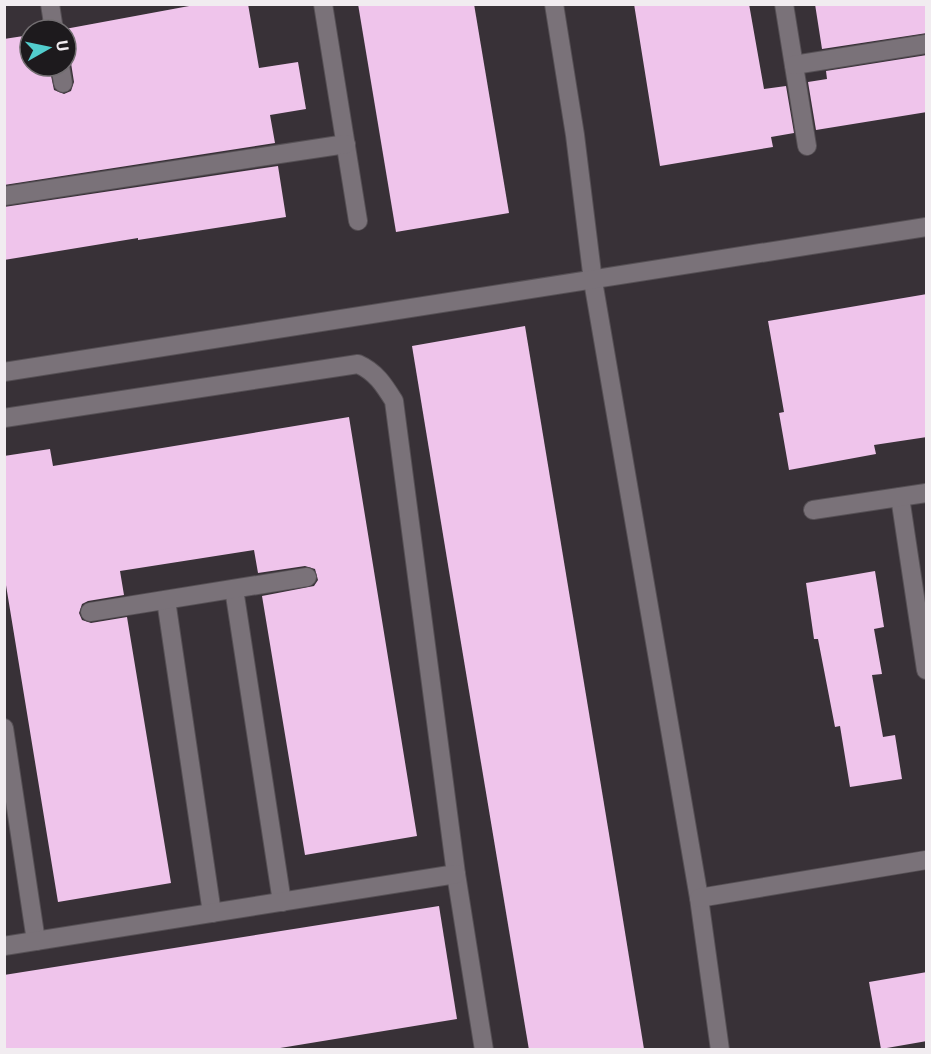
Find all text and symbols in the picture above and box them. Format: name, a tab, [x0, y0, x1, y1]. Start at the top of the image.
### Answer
north arrow	[18, 18, 78, 78]
text: U	[52, 39, 73, 52]

